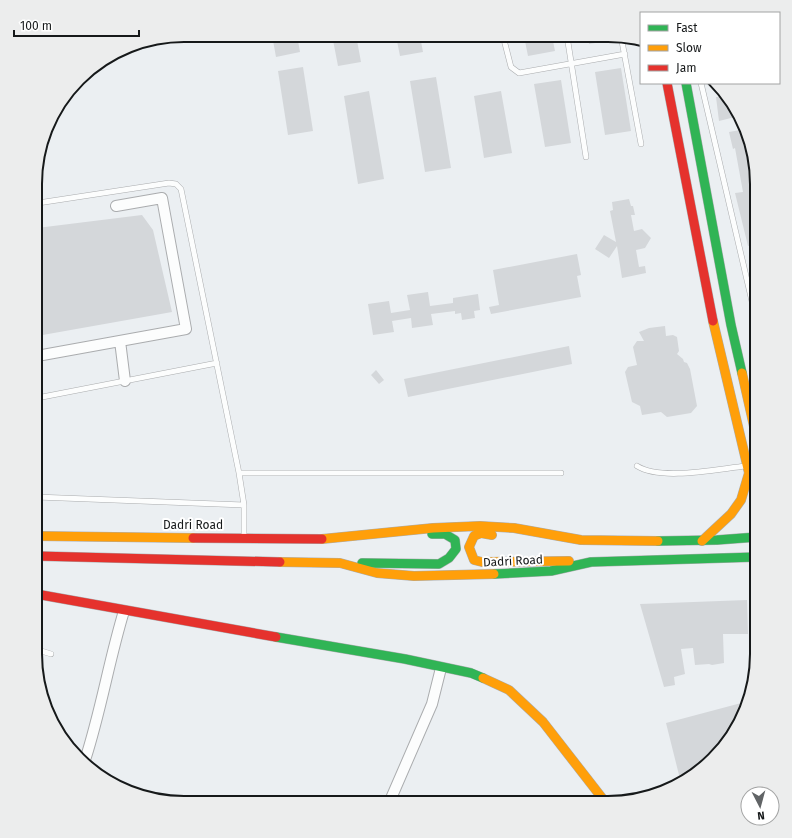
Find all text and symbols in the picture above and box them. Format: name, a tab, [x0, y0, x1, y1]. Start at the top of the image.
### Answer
scale bar	[14, 12, 139, 38]
legend	[640, 12, 780, 84]
text: 100 m	[20, 19, 52, 33]
text: Fast	[676, 21, 698, 35]
text: Slow	[676, 41, 702, 55]
text: Jam	[676, 61, 696, 75]
street label: Dadri Road	[163, 518, 223, 532]
street label: Dadri Road	[483, 552, 543, 570]
north arrow	[740, 786, 780, 826]
text: N	[757, 809, 765, 822]

